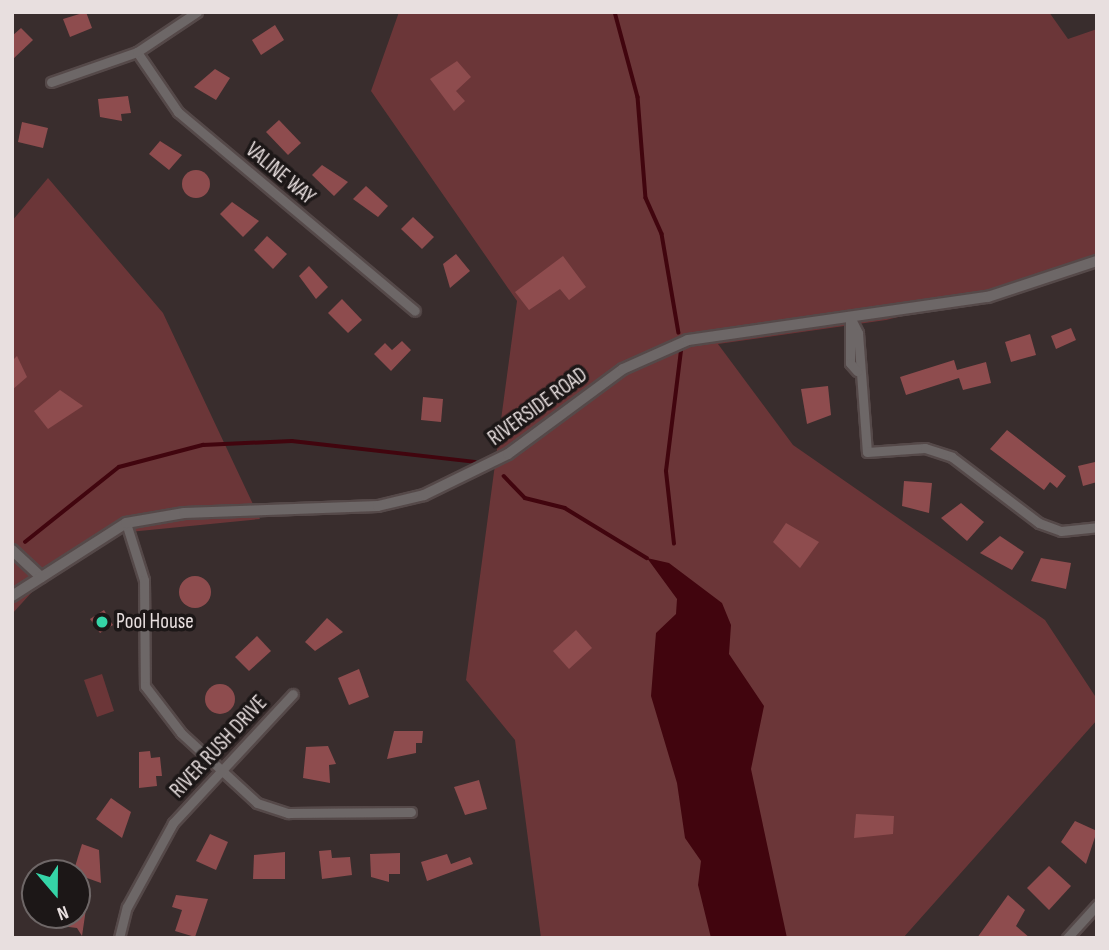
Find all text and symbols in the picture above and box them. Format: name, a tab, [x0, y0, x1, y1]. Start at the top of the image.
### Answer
street label: VALINE WAY	[240, 138, 320, 210]
street label: RIVERSIDE ROAD	[483, 363, 593, 451]
place label: Pool House	[116, 609, 194, 635]
marker: Pool House	[94, 614, 110, 630]
street label: RIVER RUSH DRIVE	[165, 691, 273, 803]
north arrow	[21, 859, 91, 929]
text: N	[54, 900, 71, 925]

